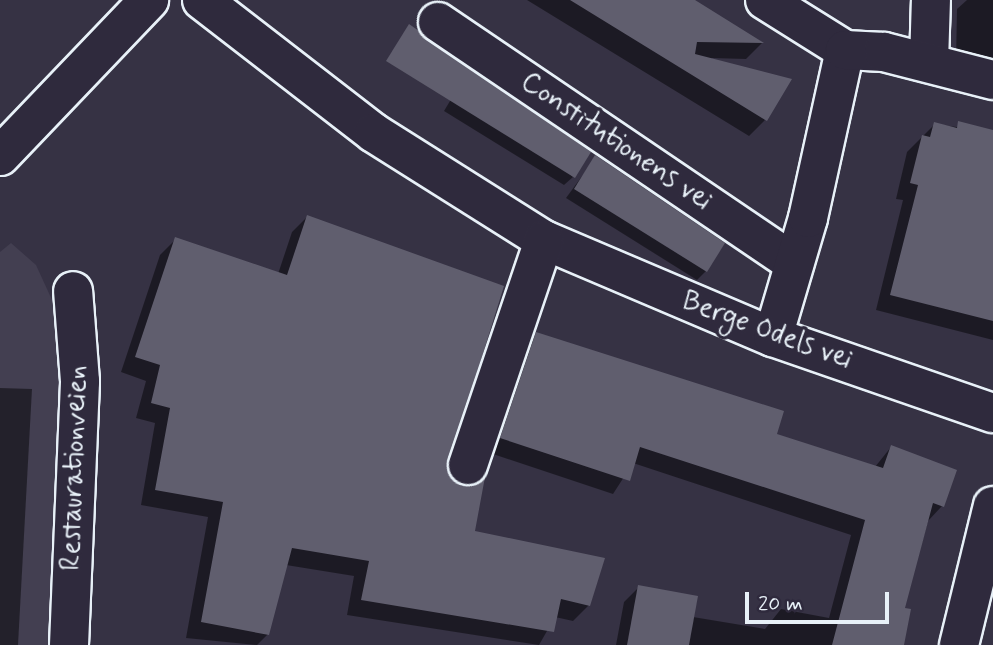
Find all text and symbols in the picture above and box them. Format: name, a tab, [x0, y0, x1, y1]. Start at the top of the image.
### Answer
street label: Constitutionens vei	[514, 66, 718, 218]
street label: Berge Odels vei	[677, 285, 857, 377]
street label: Restaurationveien	[55, 365, 95, 571]
scale bar	[748, 578, 892, 622]
text: 20 m	[758, 590, 803, 618]

